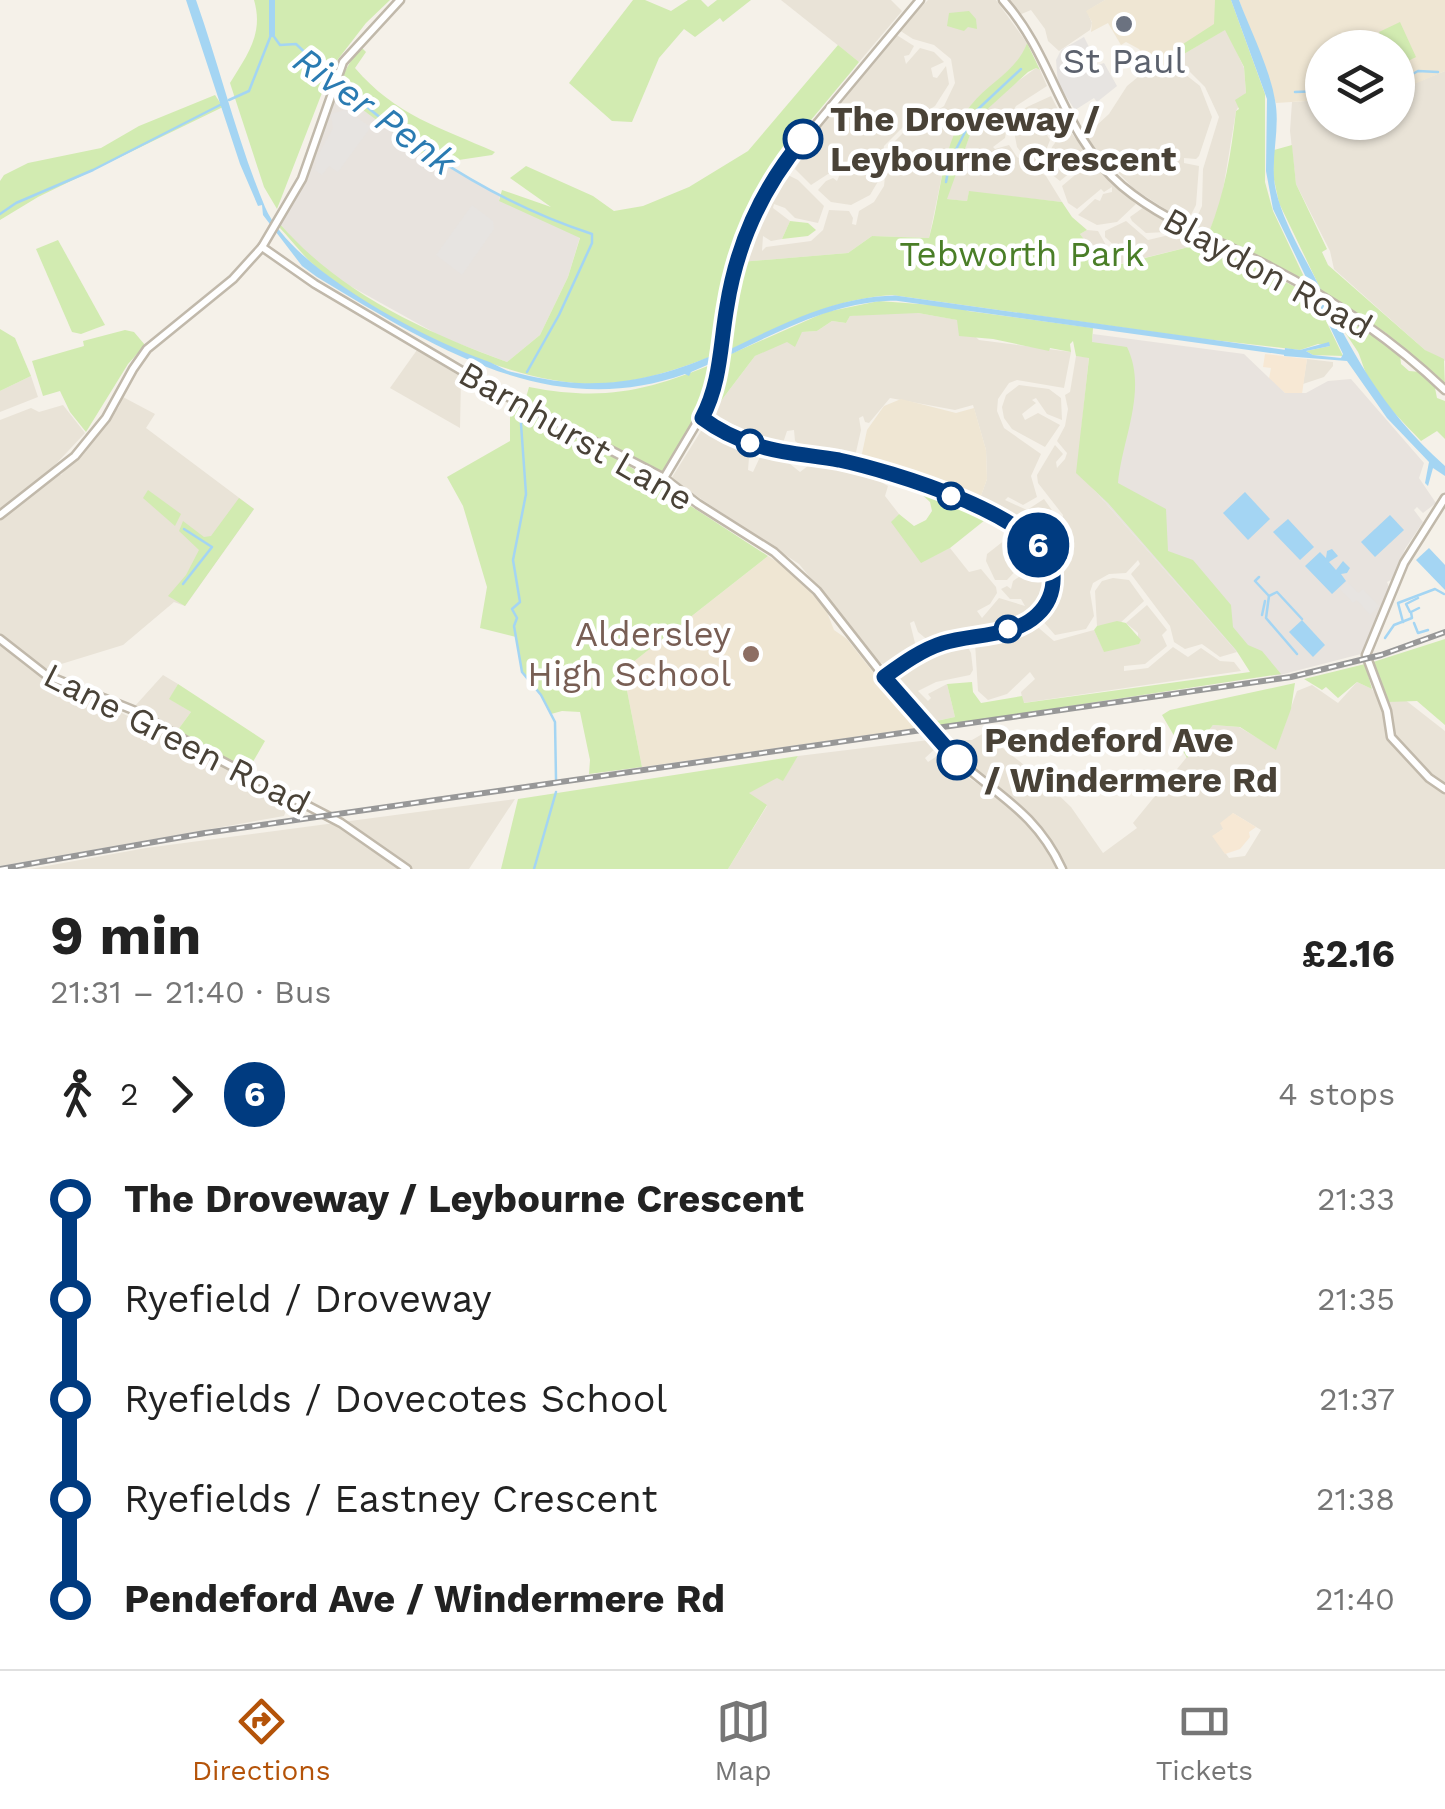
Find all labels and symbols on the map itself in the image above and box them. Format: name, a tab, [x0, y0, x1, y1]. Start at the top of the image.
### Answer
marker: St Paul	[1113, 13, 1135, 35]
water label: River Penk	[285, 37, 466, 185]
place label: St Paul	[1063, 40, 1186, 82]
place label: The Droveway / Leybourne Crescent	[830, 98, 1176, 180]
marker: The Droveway / Leybourne Crescent	[784, 120, 822, 158]
street label: Blaydon Road	[1156, 198, 1380, 348]
park label: Tebworth Park	[899, 233, 1145, 275]
street label: Barnhurst Lane	[452, 352, 700, 520]
unlabelled marker	[737, 430, 763, 456]
unlabelled marker	[938, 483, 964, 509]
line badge: 6	[1006, 512, 1070, 578]
place label: Aldersley High School	[527, 613, 731, 695]
unlabelled marker	[995, 616, 1021, 642]
marker: Aldersley High School	[740, 643, 762, 665]
street label: Lane Green Road	[37, 654, 317, 824]
place label: Pendeford Ave / Windermere Rd	[984, 719, 1278, 801]
marker: Pendeford Ave / Windermere Rd	[938, 741, 976, 779]

